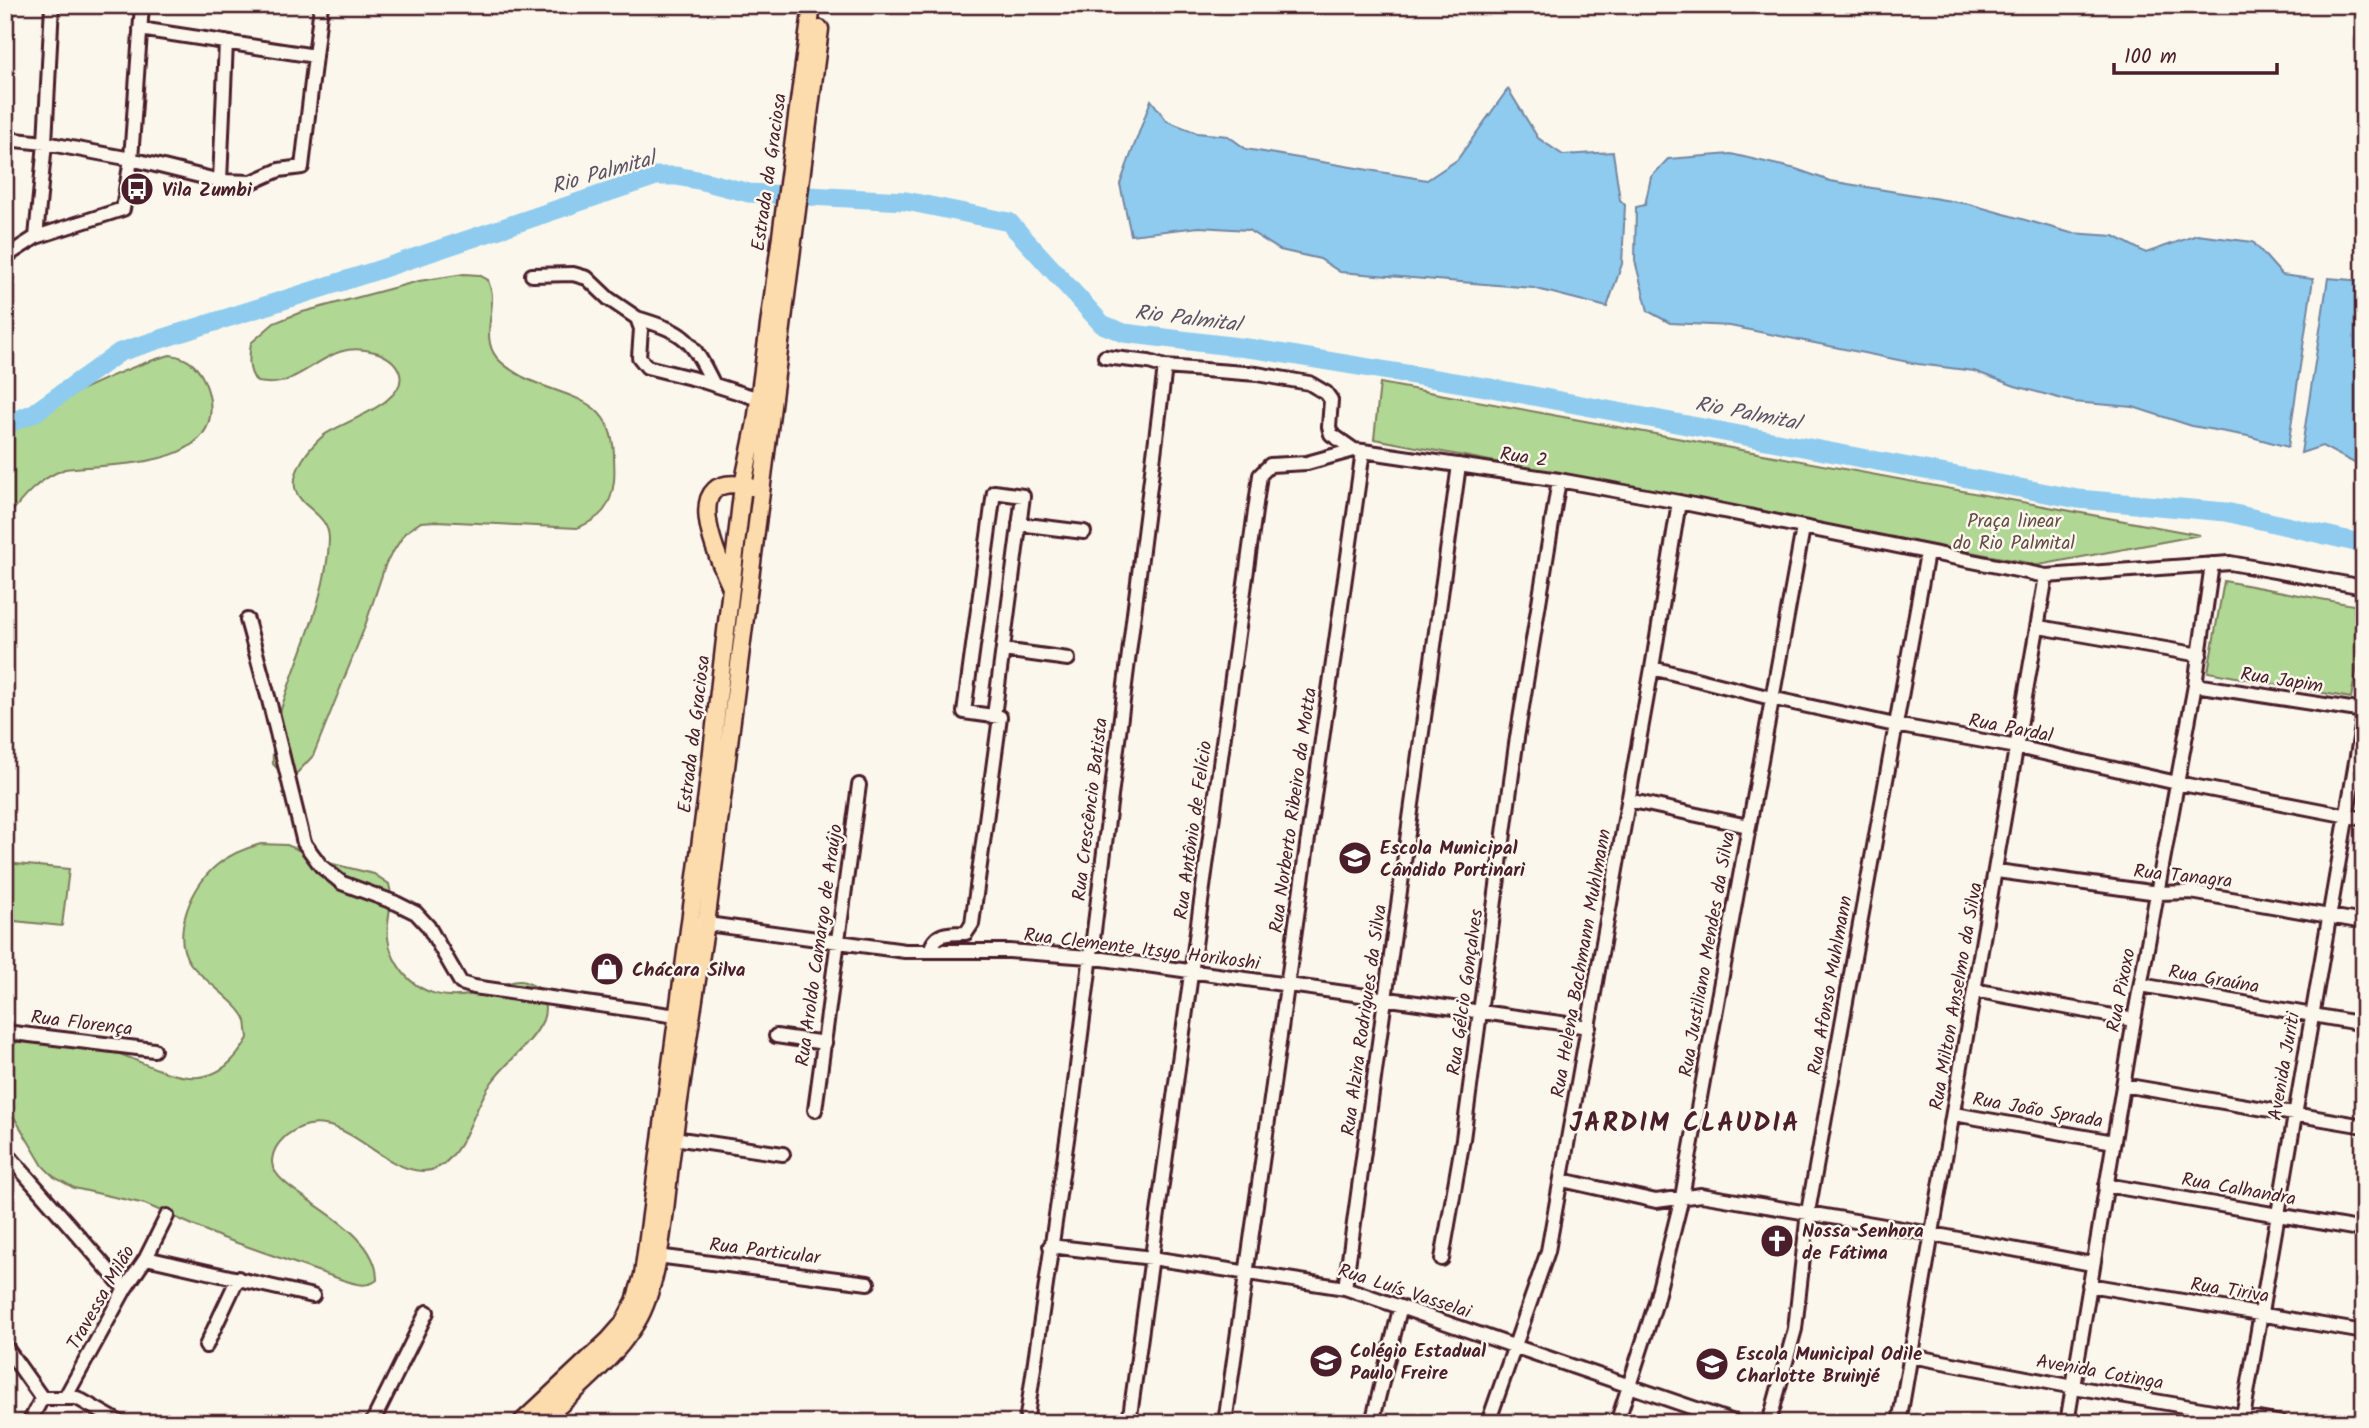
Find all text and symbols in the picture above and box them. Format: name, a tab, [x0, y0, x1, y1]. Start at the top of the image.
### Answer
scale bar	[2114, 32, 2276, 76]
text: 100 m	[2124, 41, 2177, 74]
street label: Estrada da Graciosa	[744, 91, 796, 253]
water label: Rio Palmital	[548, 142, 663, 204]
bus stop icon: Vila Zumbi	[118, 170, 156, 208]
place label: Vila Zumbi	[162, 176, 253, 206]
water label: Rio Palmital	[1133, 297, 1246, 343]
water label: Rio Palmital	[1692, 388, 1807, 442]
street label: Rua 2	[1498, 439, 1550, 477]
park label: Praça linear do Rio Palmital	[1953, 507, 2075, 559]
street label: Estrada da Graciosa	[670, 653, 720, 815]
street label: Rua Japim	[2238, 660, 2325, 702]
street label: Rua Norberto Ribeiro da Motta	[1262, 686, 1326, 935]
street label: Rua Pardal	[1966, 706, 2056, 752]
street label: Rua Crescêncio Batista	[1065, 716, 1117, 903]
street label: Rua Antônio de Felício	[1167, 739, 1221, 922]
street label: Rua Aroldo Camargo de Araújo	[788, 822, 852, 1068]
street label: Rua Helena Bachmann Muhlmann	[1544, 826, 1620, 1100]
street label: Rua Justiliano Mendes da Silva	[1672, 829, 1744, 1079]
place label: Escola Municipal Cândido Portinari	[1380, 834, 1526, 886]
school or university icon: Escola Municipal Cândido Portinari	[1336, 839, 1374, 877]
street label: Rua Tanagra	[2132, 857, 2234, 897]
street label: Rua Milton Anselmo da Silva	[1922, 880, 1992, 1113]
street label: Rua Afonso Muhlmann	[1800, 893, 1862, 1077]
street label: Rua Alzira Rodrigues da Silva	[1334, 903, 1396, 1138]
street label: Rua Gélcio Gonçalves	[1439, 907, 1492, 1077]
street label: Rua Clemente Itsyo Horikoshi	[1022, 921, 1263, 980]
street label: Rua Pixoxo	[2099, 946, 2145, 1035]
shop icon: Chácara Silva	[588, 950, 626, 988]
place label: Chácara Silva	[632, 956, 746, 986]
street label: Rua Graúna	[2166, 957, 2261, 1003]
street label: Rua Florença	[29, 1003, 134, 1045]
street label: Avenida Juriti	[2261, 1008, 2310, 1123]
street label: Rua João Sprada	[1970, 1085, 2105, 1137]
district label: JARDIM CLAUDIA	[1569, 1103, 1801, 1145]
street label: Rua Calhandra	[2179, 1165, 2298, 1215]
place label: Nossa Senhora de Fátima	[1802, 1217, 1924, 1269]
church icon: Nossa Senhora de Fátima	[1758, 1222, 1796, 1260]
street label: Rua Particular	[708, 1230, 824, 1274]
street label: Travessa Milão	[60, 1240, 144, 1356]
street label: Rua Luís Vasselai	[1334, 1256, 1476, 1328]
street label: Rua Tiriva	[2188, 1270, 2271, 1312]
place label: Colégio Estadual Paulo Freire	[1350, 1337, 1487, 1389]
place label: Escola Municipal Odile Charlotte Bruinjé	[1736, 1340, 1922, 1392]
school or university icon: Colégio Estadual Paulo Freire	[1307, 1342, 1345, 1380]
school or university icon: Escola Municipal Odile Charlotte Bruinjé	[1693, 1345, 1731, 1383]
street label: Avenida Cotinga	[2034, 1347, 2166, 1399]

